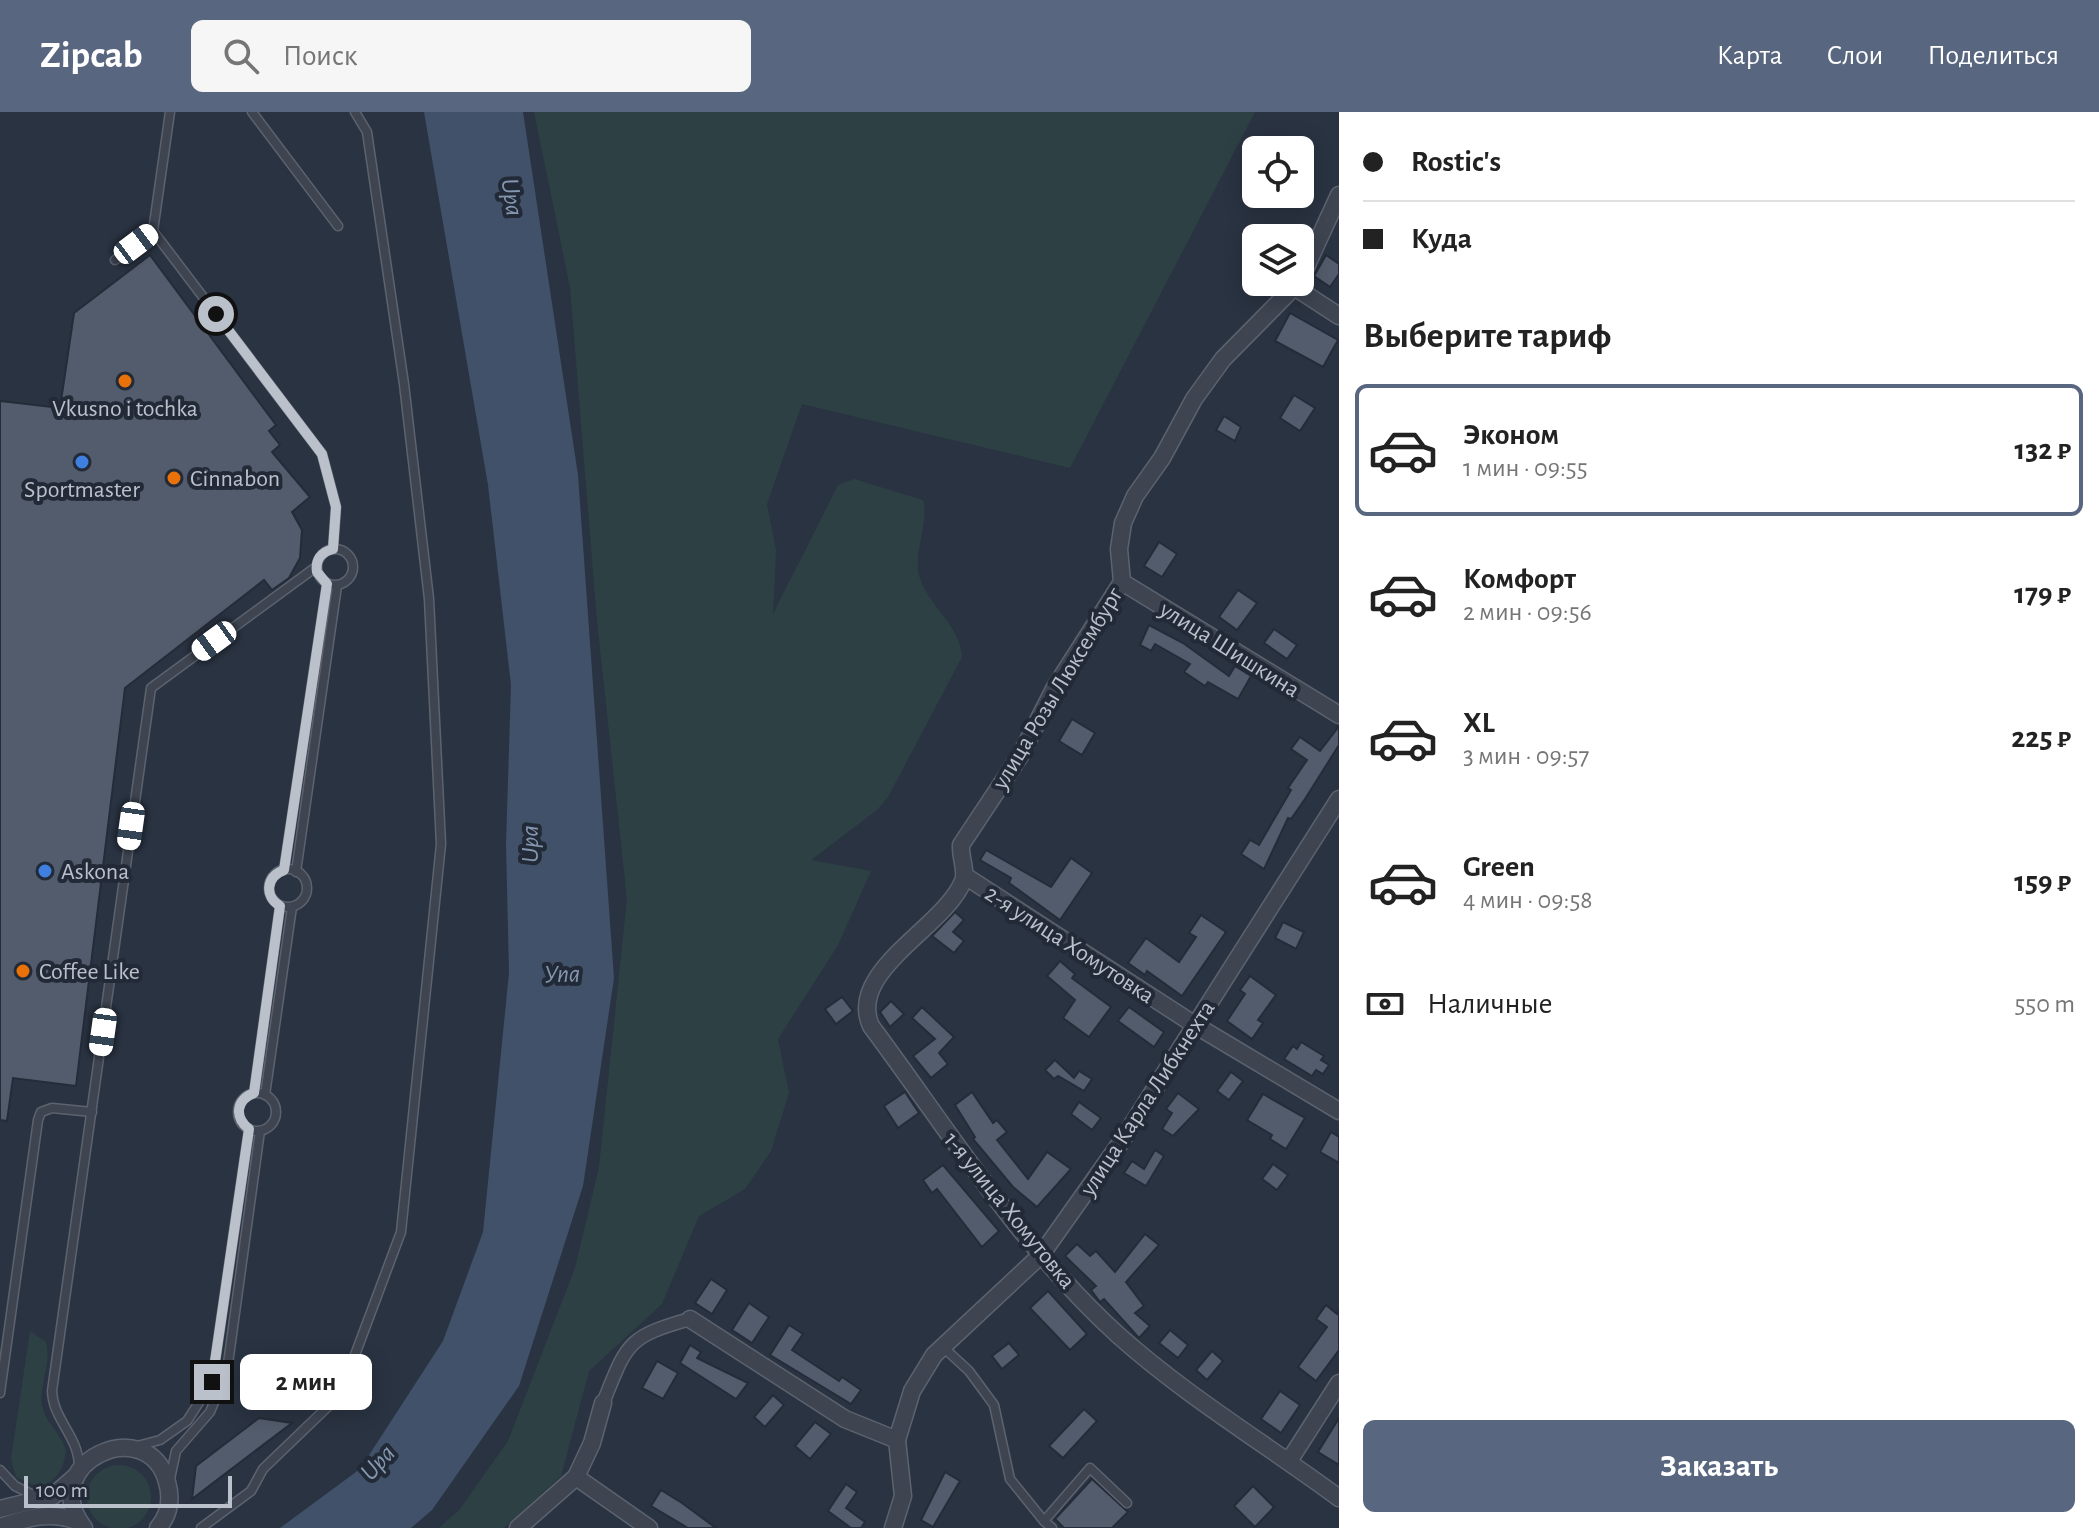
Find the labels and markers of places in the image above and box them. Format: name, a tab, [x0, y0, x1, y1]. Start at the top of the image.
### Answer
marker: Vkusno i tochka	[116, 372, 134, 390]
place label: Vkusno i tochka	[52, 397, 198, 421]
marker: Sportmaster	[73, 453, 91, 471]
place label: Cinnabon	[190, 467, 280, 491]
marker: Cinnabon	[165, 469, 183, 487]
place label: Sportmaster	[24, 478, 140, 502]
place label: Askona	[61, 860, 129, 884]
marker: Askona	[36, 862, 54, 880]
place label: Coffee Like	[39, 960, 140, 984]
marker: Coffee Like	[14, 962, 32, 980]

